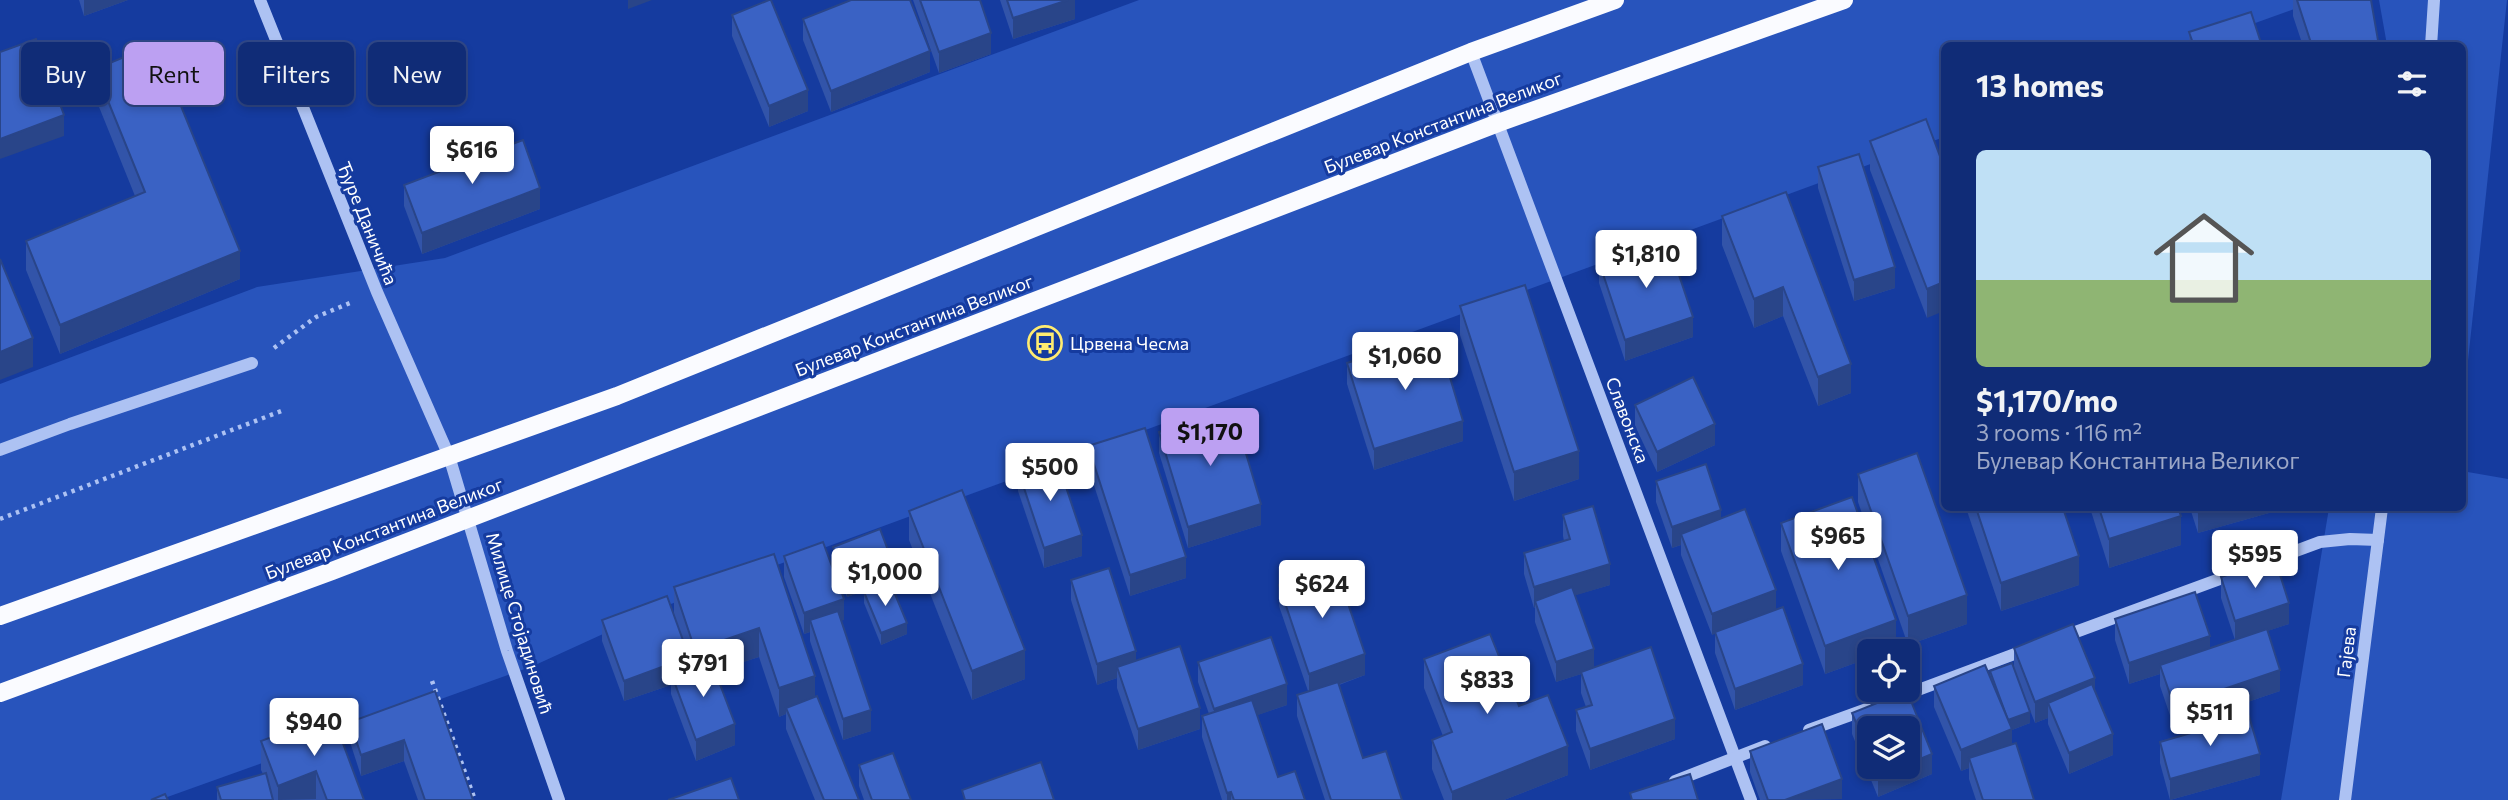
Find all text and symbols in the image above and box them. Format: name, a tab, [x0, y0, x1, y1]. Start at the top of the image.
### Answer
chip: Buy	[21, 42, 110, 105]
chip: Rent	[124, 42, 224, 105]
chip: Filters	[238, 42, 354, 105]
chip: New	[368, 42, 466, 105]
icon: filters	[2393, 65, 2431, 103]
street label: Булевар Константина Великог	[1321, 66, 1565, 178]
text: 13 homes	[1976, 66, 2104, 103]
pin: $616	[431, 127, 513, 186]
text: $616	[446, 135, 498, 163]
street label: Ђуре Даничића	[333, 158, 403, 288]
icon: home	[2141, 195, 2267, 321]
pin: $1,810	[1589, 230, 1703, 290]
text: $1,810	[1612, 239, 1680, 267]
street label: Булевар Константина Великог	[792, 269, 1036, 381]
bus stop icon: Црвена Чесма	[1026, 324, 1064, 362]
place label: Црвена Чесма	[1070, 332, 1189, 354]
pin: $1,060	[1348, 332, 1462, 392]
text: $1,060	[1368, 341, 1442, 369]
street label: Славонска	[1602, 374, 1654, 466]
text: $1,170/mo	[1976, 381, 2118, 418]
pin: $1,170	[1153, 408, 1267, 468]
text: $1,170	[1177, 417, 1243, 445]
text: 3 rooms · 116 m²	[1976, 418, 2142, 446]
pin: $500	[1009, 444, 1091, 503]
text: Булевар Константина Великог	[1976, 446, 2300, 474]
text: $500	[1021, 452, 1079, 480]
street label: Булевар Константина Великог	[262, 472, 506, 584]
pin: $965	[1797, 512, 1879, 572]
text: $965	[1810, 521, 1866, 549]
street label: Милице Стојадиновић	[482, 530, 558, 716]
pin: $595	[2214, 530, 2296, 590]
text: $595	[2228, 539, 2282, 567]
pin: $1,000	[828, 548, 942, 608]
text: $1,000	[848, 557, 922, 585]
pin: $624	[1281, 560, 1363, 620]
text: $624	[1295, 569, 1349, 597]
street label: Гајева	[2332, 625, 2360, 679]
map controls	[1857, 639, 1920, 779]
button: locate	[1857, 639, 1920, 702]
pin: $791	[662, 640, 744, 699]
text: $791	[678, 648, 728, 676]
pin: $833	[1446, 656, 1528, 716]
text: $833	[1460, 665, 1514, 693]
pin: $511	[2169, 688, 2251, 748]
text: $511	[2186, 697, 2234, 725]
pin: $940	[273, 698, 355, 758]
text: $940	[286, 707, 342, 735]
button: layers	[1857, 716, 1920, 779]

